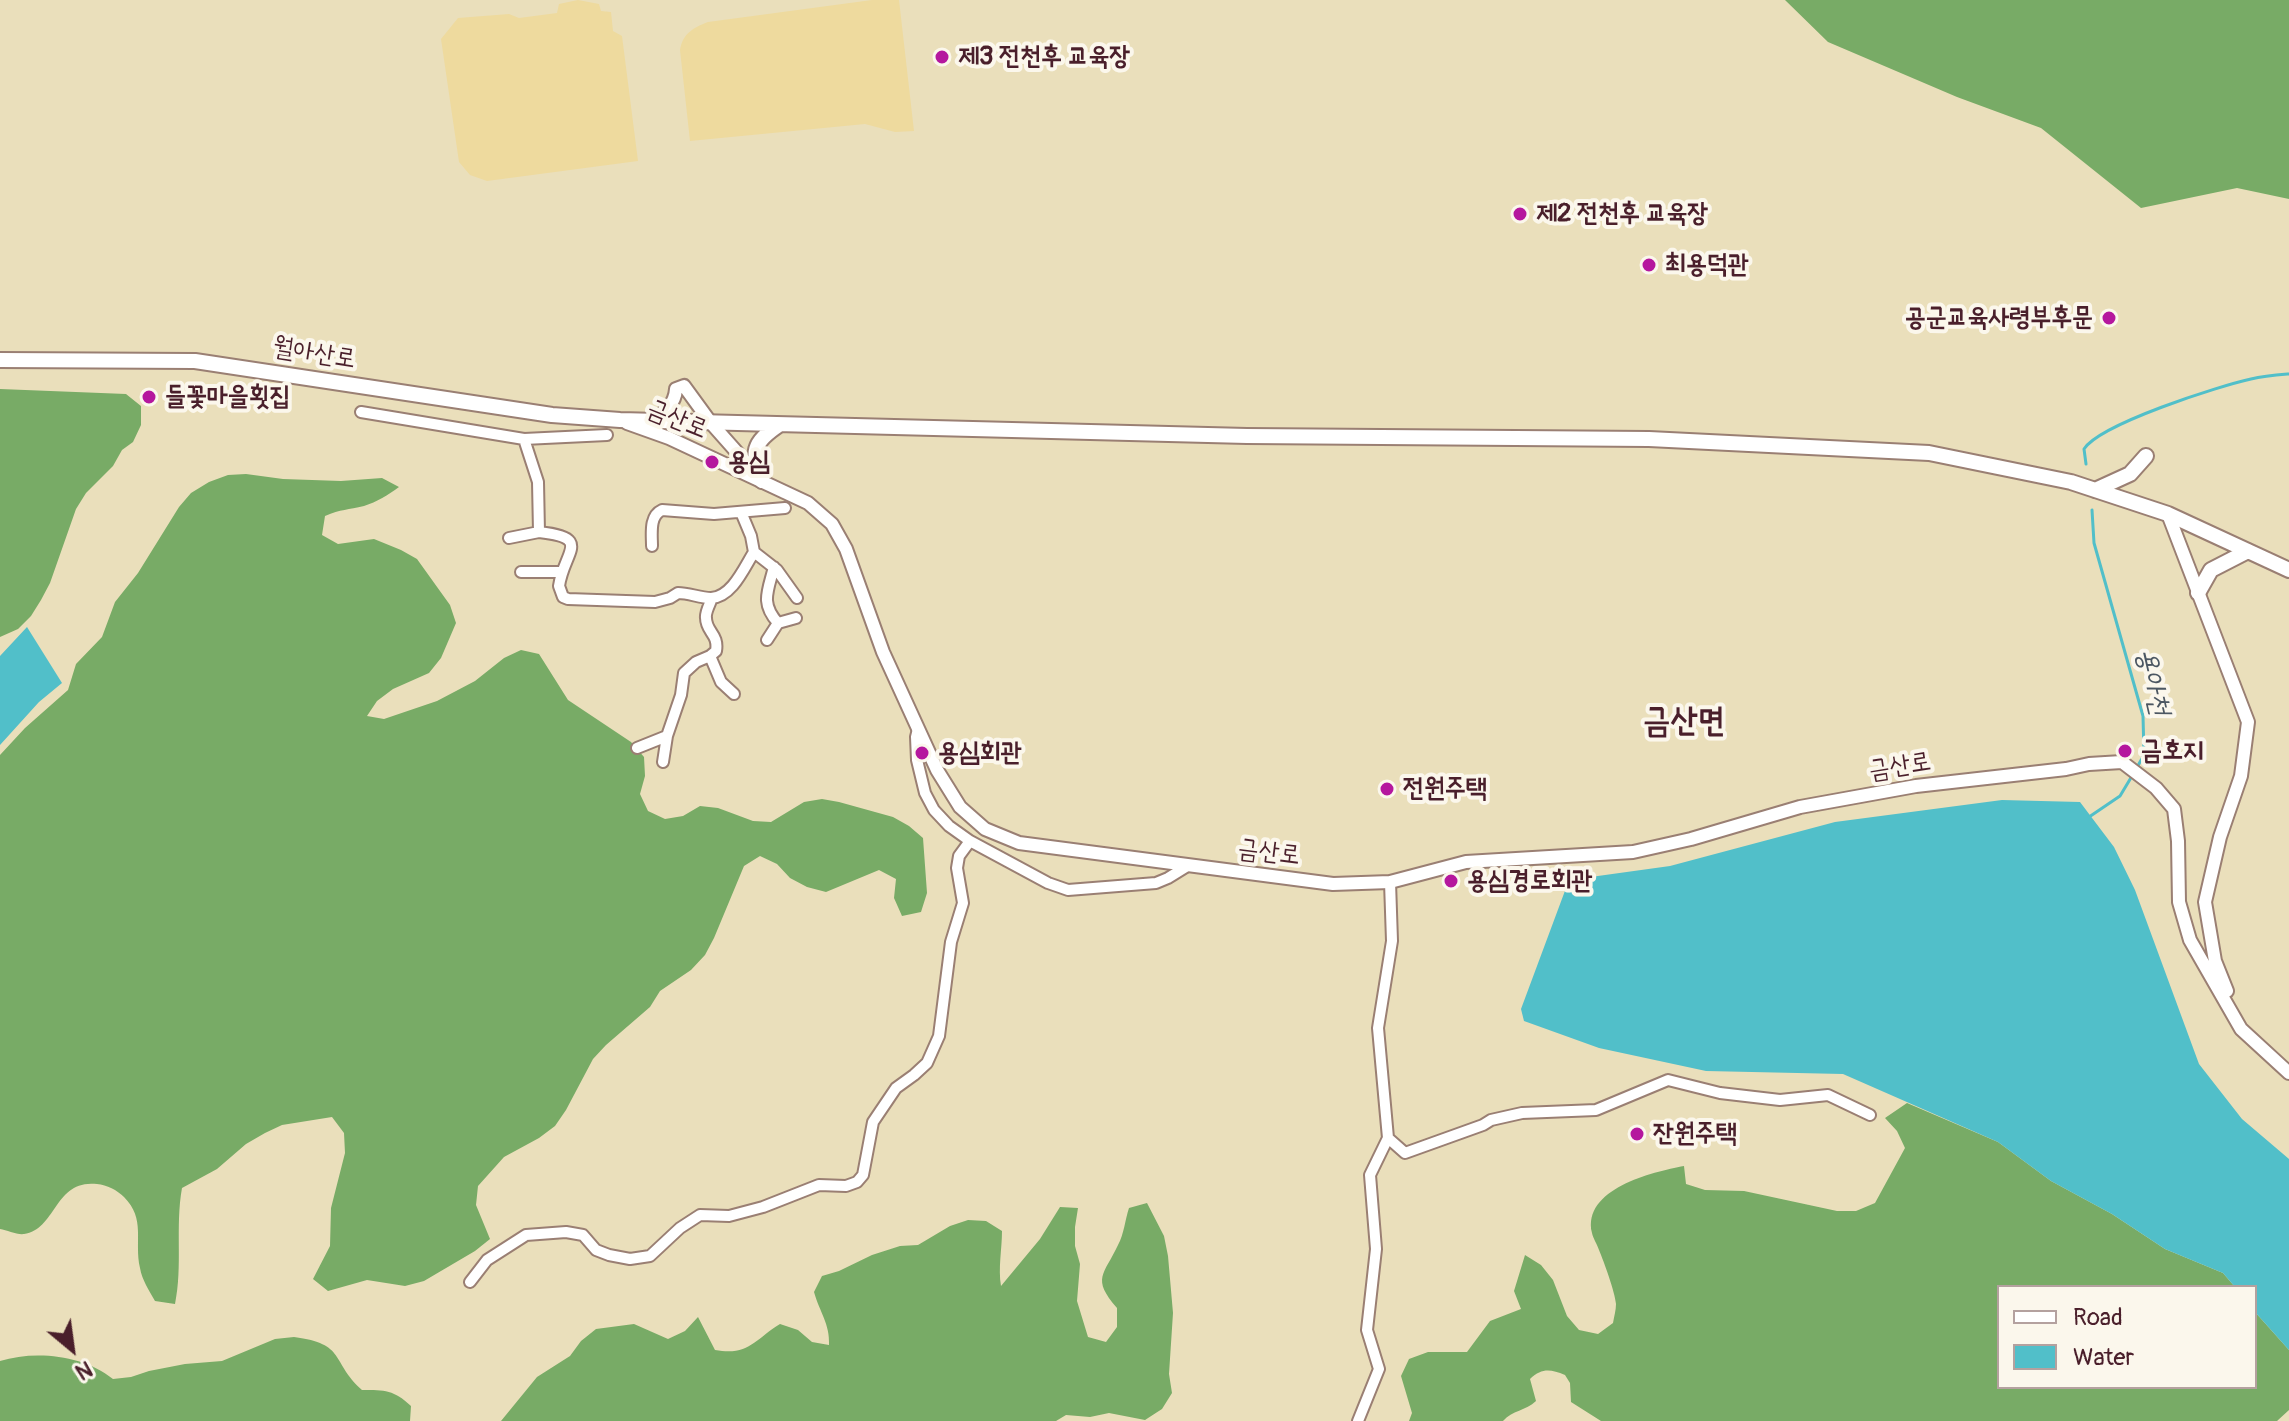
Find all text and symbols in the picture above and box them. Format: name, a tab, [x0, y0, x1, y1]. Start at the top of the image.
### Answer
place label: 제3 전천후 교육장	[958, 41, 1130, 73]
marker: 제3 전천후 교육장	[933, 48, 951, 66]
place label: 제2 전천후 교육장	[1536, 198, 1708, 230]
marker: 제2 전천후 교육장	[1511, 205, 1529, 223]
place label: 최용덕관	[1665, 249, 1749, 281]
marker: 최용덕관	[1640, 256, 1658, 274]
place label: 공군교육사령부후문	[1905, 302, 2093, 334]
marker: 공군교육사령부후문	[2100, 309, 2118, 327]
street label: 월아산로	[270, 332, 358, 376]
place label: 들꽃마을횟집	[165, 381, 291, 413]
marker: 들꽃마을횟집	[140, 388, 158, 406]
street label: 금산로	[642, 394, 712, 446]
place label: 용심	[728, 446, 770, 478]
marker: 용심	[703, 453, 721, 471]
water label: 용아천	[2128, 645, 2176, 719]
district label: 금산면	[1643, 702, 1725, 742]
place label: 금호지	[2141, 735, 2204, 767]
place label: 용심회관	[938, 737, 1022, 769]
marker: 금호지	[2116, 742, 2134, 760]
marker: 용심회관	[913, 744, 931, 762]
street label: 금산로	[1867, 747, 1933, 787]
place label: 전원주택	[1403, 773, 1487, 805]
marker: 전원주택	[1378, 780, 1396, 798]
street label: 금산로	[1236, 834, 1302, 872]
place label: 용심경로회관	[1467, 865, 1593, 897]
marker: 용심경로회관	[1442, 872, 1460, 890]
place label: 잔원주택	[1653, 1118, 1737, 1150]
marker: 잔원주택	[1628, 1125, 1646, 1143]
legend	[1997, 1285, 2257, 1389]
text: Road	[2073, 1303, 2123, 1332]
north arrow	[32, 1309, 112, 1389]
text: Water	[2073, 1343, 2134, 1372]
text: N	[70, 1354, 97, 1386]

